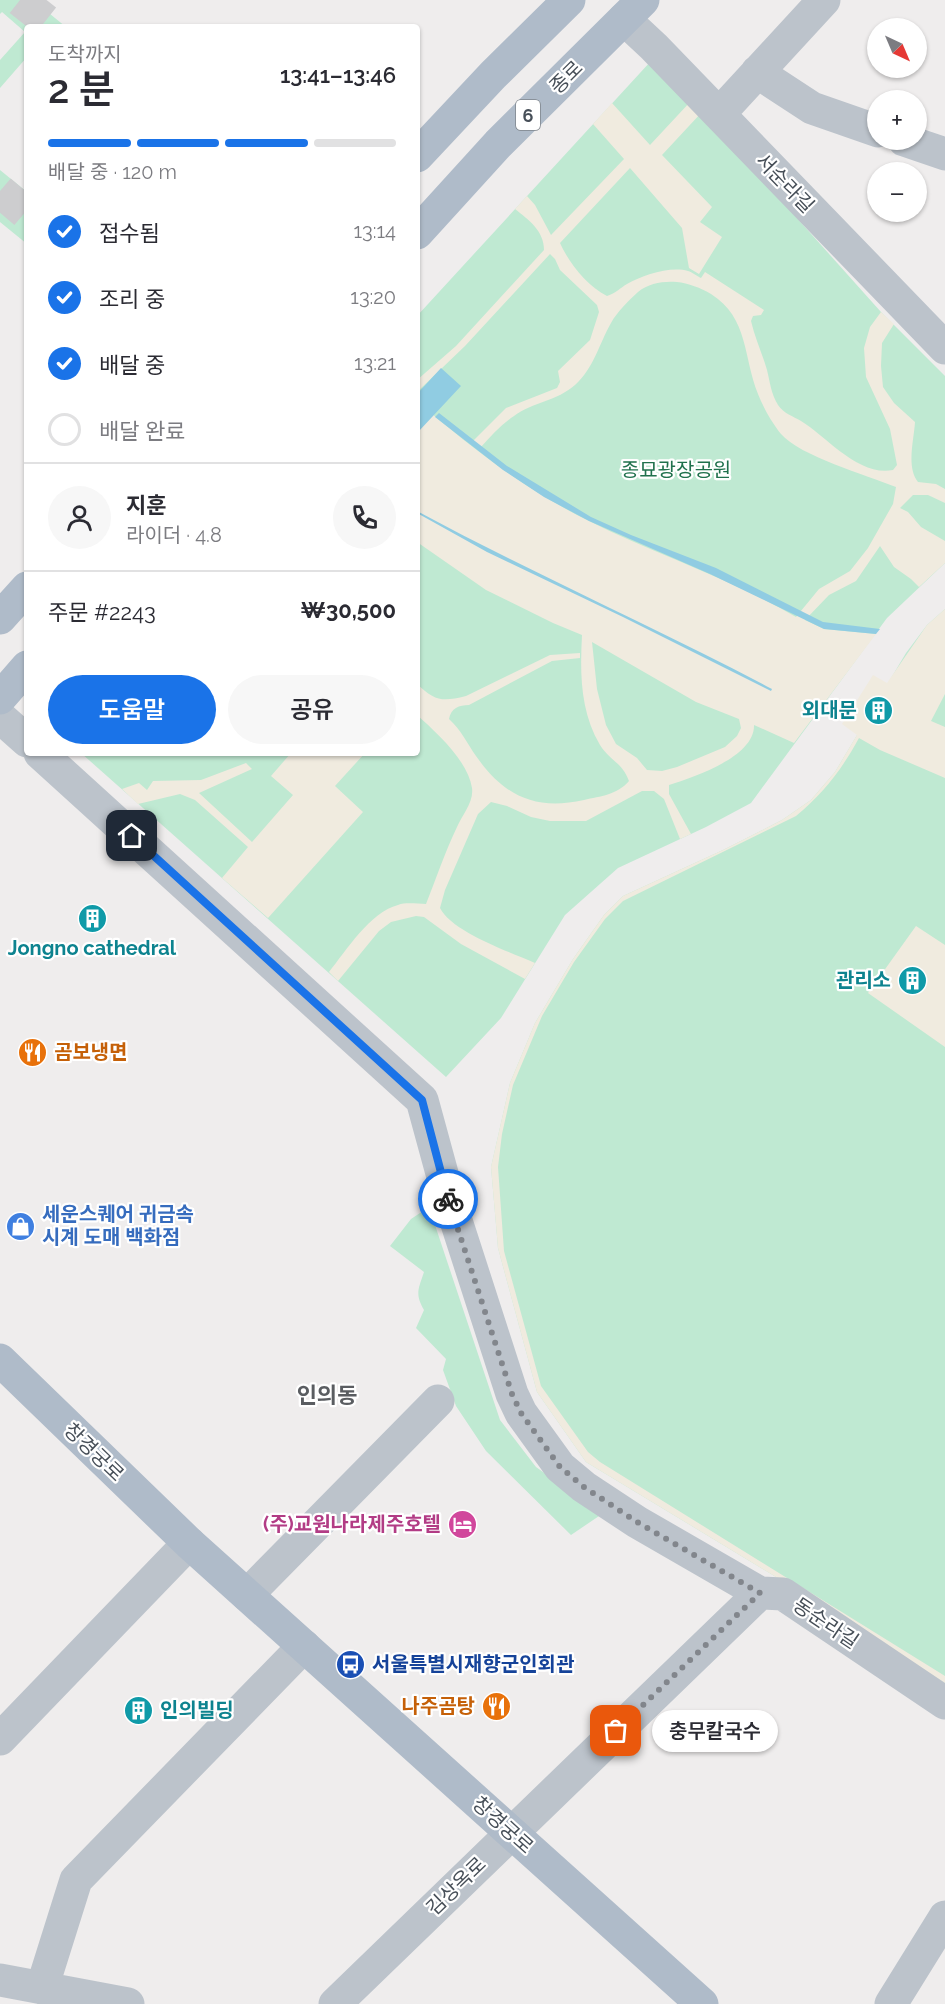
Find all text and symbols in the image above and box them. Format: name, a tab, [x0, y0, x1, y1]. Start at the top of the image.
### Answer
north arrow	[867, 18, 927, 78]
map controls	[867, 18, 927, 222]
text: 도착까지	[48, 42, 122, 66]
street label: 종로	[544, 55, 588, 99]
text: 13:41–13:46	[280, 62, 396, 88]
text: 2 분	[48, 66, 115, 112]
button: +	[867, 90, 927, 150]
road number: 6	[516, 100, 540, 130]
street label: 서순라길	[751, 148, 819, 218]
text: 배달 중 · 120 m	[48, 160, 177, 184]
button: −	[867, 162, 927, 222]
icon: check	[48, 215, 81, 248]
text: 13:14	[354, 219, 396, 243]
text: 접수됨	[99, 220, 160, 246]
icon: check	[48, 281, 81, 314]
text: 13:20	[350, 285, 396, 309]
text: 조리 중	[99, 286, 165, 312]
icon: check	[48, 347, 81, 380]
text: 13:21	[354, 351, 396, 375]
text: 배달 중	[99, 352, 165, 378]
text: 배달 완료	[99, 418, 186, 444]
park label: 종묘광장공원	[621, 458, 731, 482]
button: person	[48, 486, 111, 549]
button: phone	[333, 486, 396, 549]
text: 지훈	[126, 492, 166, 518]
text: 라이더 · 4.8	[126, 523, 222, 547]
text: ₩30,500	[301, 597, 396, 623]
text: 주문 #2243	[48, 599, 156, 625]
button: 도움말	[48, 675, 216, 744]
button: 공유	[228, 675, 396, 744]
building icon: 외대문	[862, 694, 894, 726]
place label: 외대문	[802, 698, 857, 722]
pin	[106, 810, 157, 861]
icon: home	[115, 819, 148, 852]
building icon: Jongno cathedral	[76, 902, 108, 934]
place label: Jongno cathedral	[8, 936, 177, 960]
building icon: 관리소	[896, 964, 928, 996]
place label: 관리소	[836, 968, 891, 992]
restaurant icon: 곰보냉면	[17, 1036, 49, 1068]
place label: 곰보냉면	[54, 1040, 128, 1064]
courier	[418, 1169, 478, 1229]
icon: bike	[432, 1183, 465, 1216]
place label: 세운스퀘어 귀금속 시계 도매 백화점	[42, 1202, 194, 1249]
shop icon: 세운스퀘어 귀금속 시계 도매 백화점	[5, 1210, 37, 1242]
district label: 인의동	[297, 1382, 357, 1408]
street label: 창경궁로	[59, 1418, 129, 1486]
hotel icon: (주)교원나라제주호텔	[446, 1508, 478, 1540]
place label: (주)교원나라제주호텔	[263, 1512, 441, 1536]
street label: 동순라길	[789, 1592, 863, 1654]
bus stop icon: 서울특별시재향군인회관	[335, 1648, 367, 1680]
place label: 서울특별시재향군인회관	[372, 1652, 575, 1676]
restaurant icon: 나주곰탕	[480, 1690, 512, 1722]
building icon: 인의빌딩	[123, 1694, 155, 1726]
place label: 나주곰탕	[401, 1694, 475, 1718]
place label: 인의빌딩	[160, 1698, 234, 1722]
pin	[590, 1705, 641, 1756]
callout: 충무칼국수	[652, 1710, 778, 1752]
icon: bag	[599, 1714, 632, 1747]
text: 충무칼국수	[669, 1719, 761, 1743]
street label: 창경궁로	[468, 1791, 538, 1859]
street label: 김상옥로	[421, 1852, 491, 1920]

